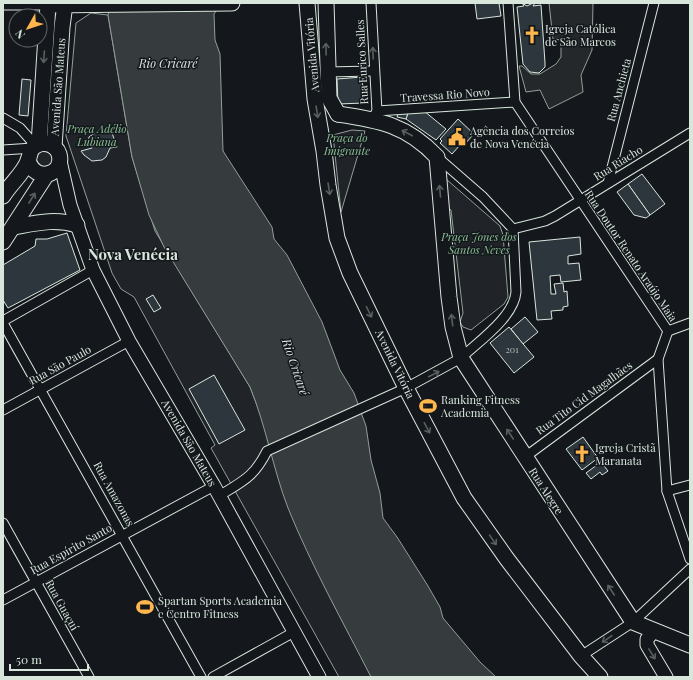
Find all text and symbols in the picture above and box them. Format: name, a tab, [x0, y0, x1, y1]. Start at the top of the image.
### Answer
north arrow	[8, 8, 48, 48]
street label: Avenida Vitória	[301, 16, 322, 94]
street label: Rua Eurico Salles	[352, 19, 371, 105]
place label: Igreja Católica de São Marcos	[545, 21, 616, 49]
church icon: Igreja Católica de São Marcos	[522, 25, 542, 45]
text: N	[11, 27, 28, 42]
street label: Avenida São Mateus	[47, 37, 68, 137]
one-way arrow	[323, 43, 330, 56]
one-way arrow	[369, 47, 377, 60]
one-way arrow	[41, 50, 48, 63]
water label: Rio Cricaré	[138, 55, 198, 71]
street label: Rua Anchieta	[603, 56, 634, 123]
street label: Travessa Rio Novo	[400, 84, 490, 105]
one-way arrow	[313, 105, 321, 118]
park label: Praça Adélio Lubiana	[66, 121, 127, 149]
place label: Agência dos Correios de Nova Venécia	[469, 123, 574, 151]
public building icon: Agência dos Correios de Nova Venécia	[447, 127, 467, 147]
one-way arrow	[401, 129, 413, 136]
park label: Praça do Imigrante	[323, 130, 370, 158]
street label: Rua Riacho	[590, 142, 645, 184]
one-way arrow	[325, 182, 333, 195]
one-way arrow	[436, 185, 443, 198]
street label: Rua Doutor Renato Araújo Maia	[582, 187, 681, 325]
one-way arrow	[29, 192, 37, 204]
park label: Praça Jones dos Santos Neves	[440, 229, 517, 257]
district label: Nova Venécia	[88, 244, 178, 264]
one-way arrow	[366, 305, 373, 317]
one-way arrow	[448, 314, 456, 327]
street label: Avenida Vitória	[372, 326, 419, 401]
water label: Rio Cricaré	[278, 335, 313, 398]
street label: Rua São Paulo	[26, 341, 94, 388]
house number: 201	[505, 343, 519, 355]
street label: Rua Tito Cid Magalhães	[532, 357, 635, 438]
one-way arrow	[428, 369, 440, 377]
place label: Ranking Fitness Academia	[440, 392, 520, 420]
street label: Avenida São Mateus	[158, 396, 220, 489]
sports icon: Ranking Fitness Academia	[418, 396, 438, 416]
one-way arrow	[424, 422, 431, 434]
one-way arrow	[506, 428, 514, 439]
place label: Igreja Cristã Maranata	[595, 440, 656, 468]
church icon: Igreja Cristã Maranata	[572, 444, 592, 464]
street label: Rua Amazonas	[91, 459, 138, 529]
street label: Rua Alegre	[526, 464, 567, 517]
street label: Rua Espírito Santo	[27, 520, 114, 577]
one-way arrow	[489, 534, 497, 545]
street label: Rua Guaçuí	[42, 577, 83, 633]
one-way arrow	[606, 584, 614, 596]
place label: Spartan Sports Academia e Centro Fitness	[158, 593, 283, 621]
sports icon: Spartan Sports Academia e Centro Fitness	[135, 597, 155, 617]
one-way arrow	[602, 635, 613, 643]
scale bar	[10, 646, 88, 672]
one-way arrow	[648, 648, 656, 659]
text: 50 m	[16, 651, 42, 667]

